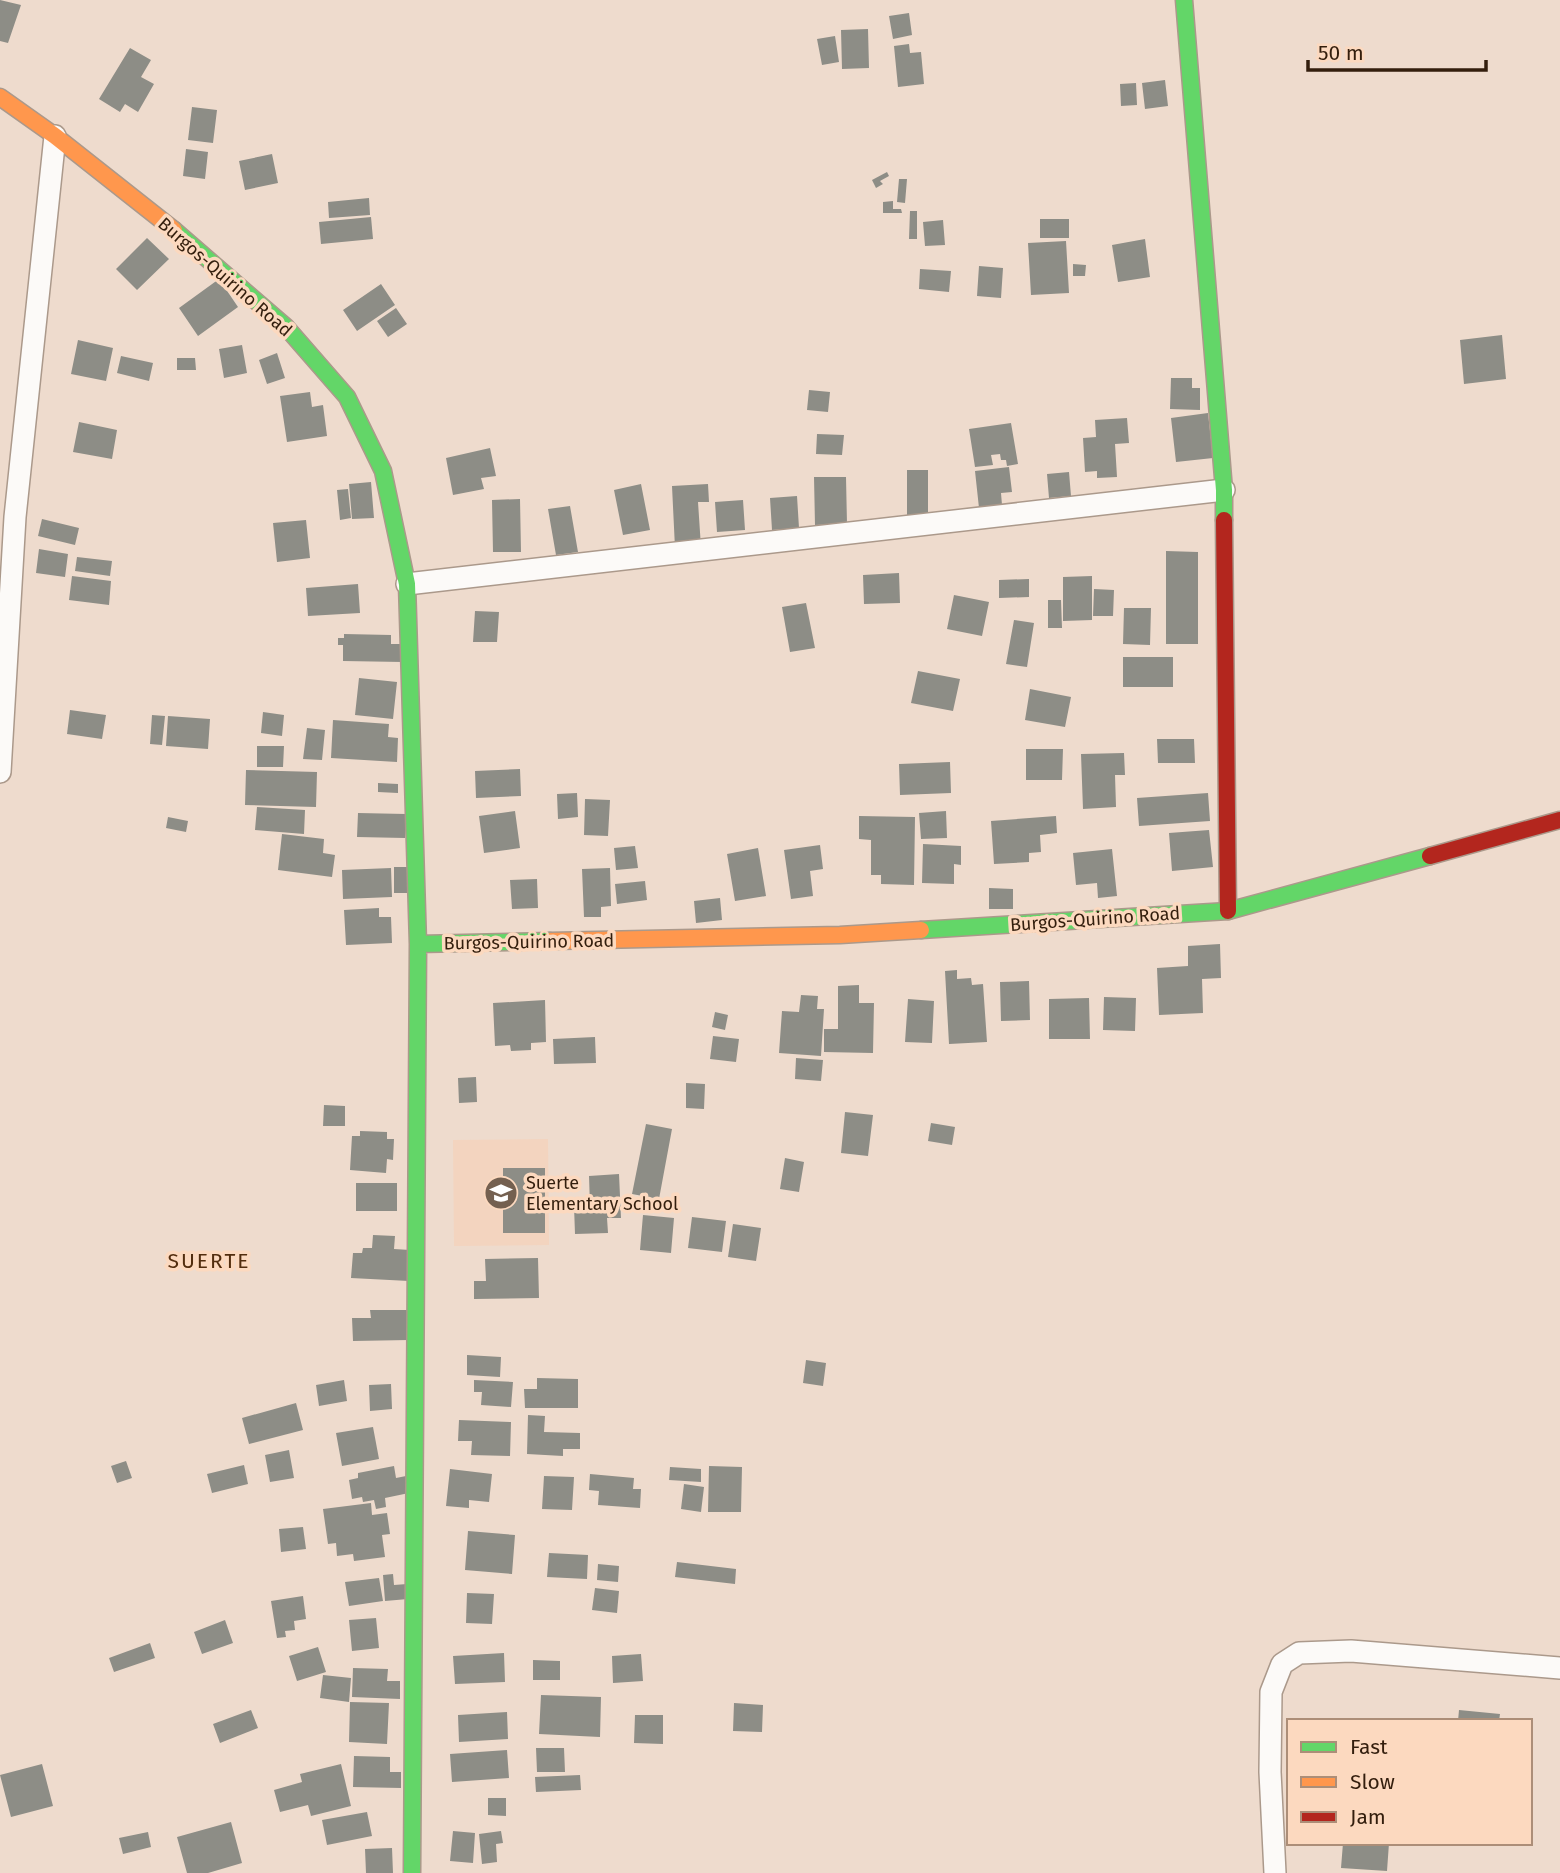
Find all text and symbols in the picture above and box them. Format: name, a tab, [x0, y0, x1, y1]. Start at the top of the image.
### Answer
scale bar	[1308, 28, 1486, 72]
text: 50 m	[1318, 40, 1364, 66]
street label: Burgos-Quirino Road	[153, 213, 297, 341]
street label: Burgos-Quirino Road	[1009, 902, 1181, 936]
street label: Burgos-Quirino Road	[444, 930, 614, 954]
place label: Suerte Elementary School	[526, 1172, 678, 1215]
school or university icon: Suerte Elementary School	[482, 1174, 520, 1212]
district label: SUERTE	[168, 1248, 250, 1274]
legend	[1287, 1719, 1532, 1845]
text: Fast	[1350, 1734, 1388, 1760]
text: Slow	[1350, 1769, 1395, 1795]
text: Jam	[1350, 1804, 1386, 1830]

